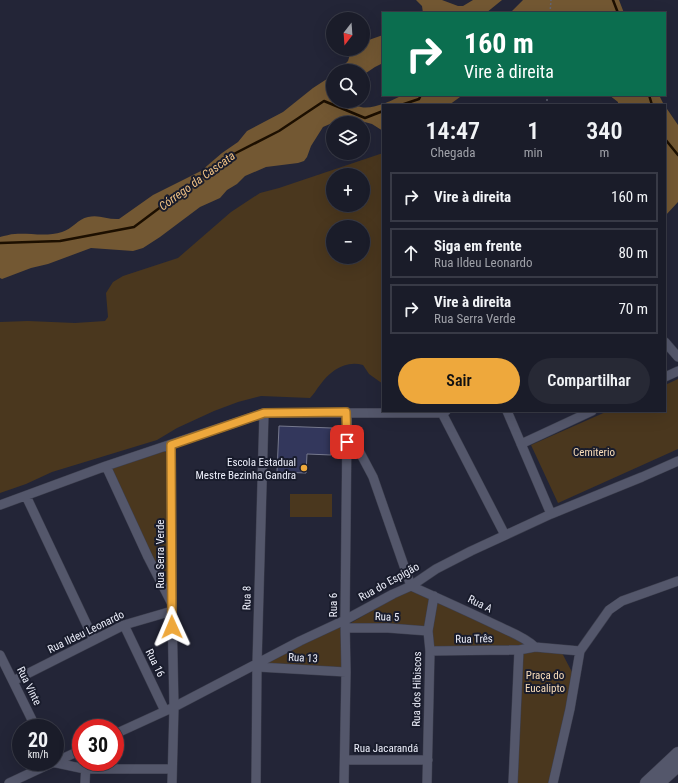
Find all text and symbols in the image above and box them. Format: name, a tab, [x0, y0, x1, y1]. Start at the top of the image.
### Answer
north arrow	[326, 12, 370, 56]
map controls	[326, 12, 370, 264]
text: 160 m	[464, 27, 534, 60]
icon: right	[398, 28, 450, 80]
text: Vire à direita	[464, 61, 554, 82]
button: search	[326, 64, 370, 108]
button: layers	[326, 116, 370, 160]
text: 14:47	[426, 117, 480, 145]
text: 1	[527, 117, 539, 145]
text: 340	[586, 117, 622, 145]
text: Chegada	[430, 145, 475, 160]
text: min	[524, 145, 543, 160]
text: m	[599, 145, 609, 160]
water label: Córrego da Cascata	[156, 149, 238, 213]
button: +	[326, 168, 370, 212]
icon: right	[400, 186, 422, 208]
text: Vire à direita	[434, 188, 511, 206]
text: 160 m	[611, 188, 648, 206]
button: −	[326, 220, 370, 264]
text: Siga em frente	[434, 237, 522, 255]
icon: ahead	[400, 242, 422, 264]
text: 80 m	[618, 244, 648, 262]
text: Rua Ildeu Leonardo	[434, 255, 533, 270]
text: Vire à direita	[434, 293, 511, 311]
icon: right	[400, 298, 422, 320]
text: 70 m	[618, 300, 648, 318]
text: Rua Serra Verde	[434, 311, 516, 326]
button: Sair	[398, 358, 520, 404]
button: Compartilhar	[528, 358, 650, 404]
pin	[330, 425, 364, 459]
icon: arrive	[336, 431, 358, 453]
park label: Cemiterio	[573, 446, 615, 459]
place label: Escola Estadual Mestre Bezinha Gandra	[195, 456, 296, 482]
marker: Escola Estadual Mestre Bezinha Gandra	[299, 463, 309, 473]
street label: Rua Serra Verde	[154, 519, 167, 589]
street label: Rua do Espigão	[357, 560, 422, 604]
street label: Rua 8	[240, 586, 254, 610]
street label: Rua 6	[327, 593, 340, 617]
street label: Rua A	[466, 593, 495, 616]
position arrow	[151, 606, 193, 648]
street label: Rua Ildeu Leonardo	[46, 608, 127, 656]
street label: Rua 5	[375, 610, 399, 624]
street label: Rua Três	[455, 632, 493, 646]
street label: Rua 16	[143, 647, 167, 679]
street label: Rua 13	[288, 651, 318, 665]
street label: Rua dos Hibiscos	[410, 651, 424, 727]
street label: Rua Vinte	[14, 665, 44, 707]
park label: Praça do Eucalipto	[525, 669, 566, 695]
speed limit sign: 30	[72, 719, 124, 771]
text: 20	[28, 728, 48, 752]
street label: Rua Jacarandá	[354, 742, 418, 755]
text: km/h	[28, 749, 48, 760]

